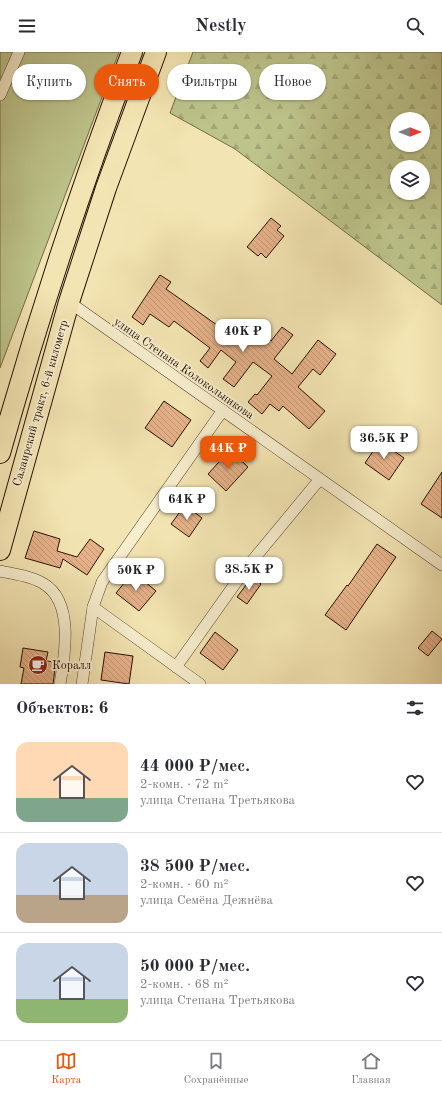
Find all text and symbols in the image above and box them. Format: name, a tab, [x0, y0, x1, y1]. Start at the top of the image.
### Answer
icon: menu	[16, 15, 38, 37]
icon: search	[404, 15, 426, 37]
text: Nestly	[195, 17, 247, 35]
chip: Купить	[12, 64, 86, 100]
chip: Снять	[94, 64, 159, 100]
chip: Фильтры	[167, 64, 251, 100]
chip: Новое	[259, 64, 326, 100]
north arrow	[390, 112, 430, 152]
map controls	[390, 112, 430, 200]
button: layers	[390, 160, 430, 200]
street label: улица Степана Колокольникова	[111, 316, 256, 422]
street label: Салаирский тракт, 6-й километр	[11, 319, 70, 488]
pin: 40K ₽	[215, 319, 271, 353]
text: 40K ₽	[224, 325, 262, 338]
pin: 36.5K ₽	[347, 426, 421, 460]
text: 36.5K ₽	[359, 432, 409, 445]
pin: 44K ₽	[200, 436, 256, 470]
text: 44K ₽	[209, 442, 247, 455]
pin: 64K ₽	[159, 487, 215, 521]
text: 64K ₽	[168, 493, 206, 506]
pin: 38.5K ₽	[212, 557, 286, 591]
pin: 50K ₽	[108, 558, 164, 592]
text: 38.5K ₽	[224, 563, 274, 576]
text: 50K ₽	[117, 564, 155, 577]
cafe icon: Коралл	[27, 654, 49, 676]
place label: Коралл	[52, 660, 91, 672]
icon: filters	[404, 697, 426, 719]
text: Объектов: 6	[16, 700, 108, 717]
icon: home	[48, 758, 96, 806]
text: 44 000 ₽/мес.	[140, 758, 250, 775]
icon: heart	[404, 771, 426, 793]
text: 2-комн. · 72 m²	[140, 778, 228, 791]
text: улица Степана Третьякова	[140, 794, 295, 807]
text: 38 500 ₽/мес.	[140, 858, 250, 875]
icon: home	[48, 859, 96, 907]
icon: heart	[404, 872, 426, 894]
text: 2-комн. · 60 m²	[140, 878, 228, 891]
text: улица Семёна Дежнёва	[140, 894, 273, 907]
text: 50 000 ₽/мес.	[140, 958, 250, 975]
icon: home	[48, 959, 96, 1007]
icon: heart	[404, 972, 426, 994]
text: 2-комн. · 68 m²	[140, 978, 228, 991]
text: улица Степана Третьякова	[140, 994, 295, 1007]
tab: Карта	[51, 1050, 81, 1088]
tab: Сохранённые	[184, 1050, 249, 1088]
tab: Главная	[351, 1050, 391, 1088]

